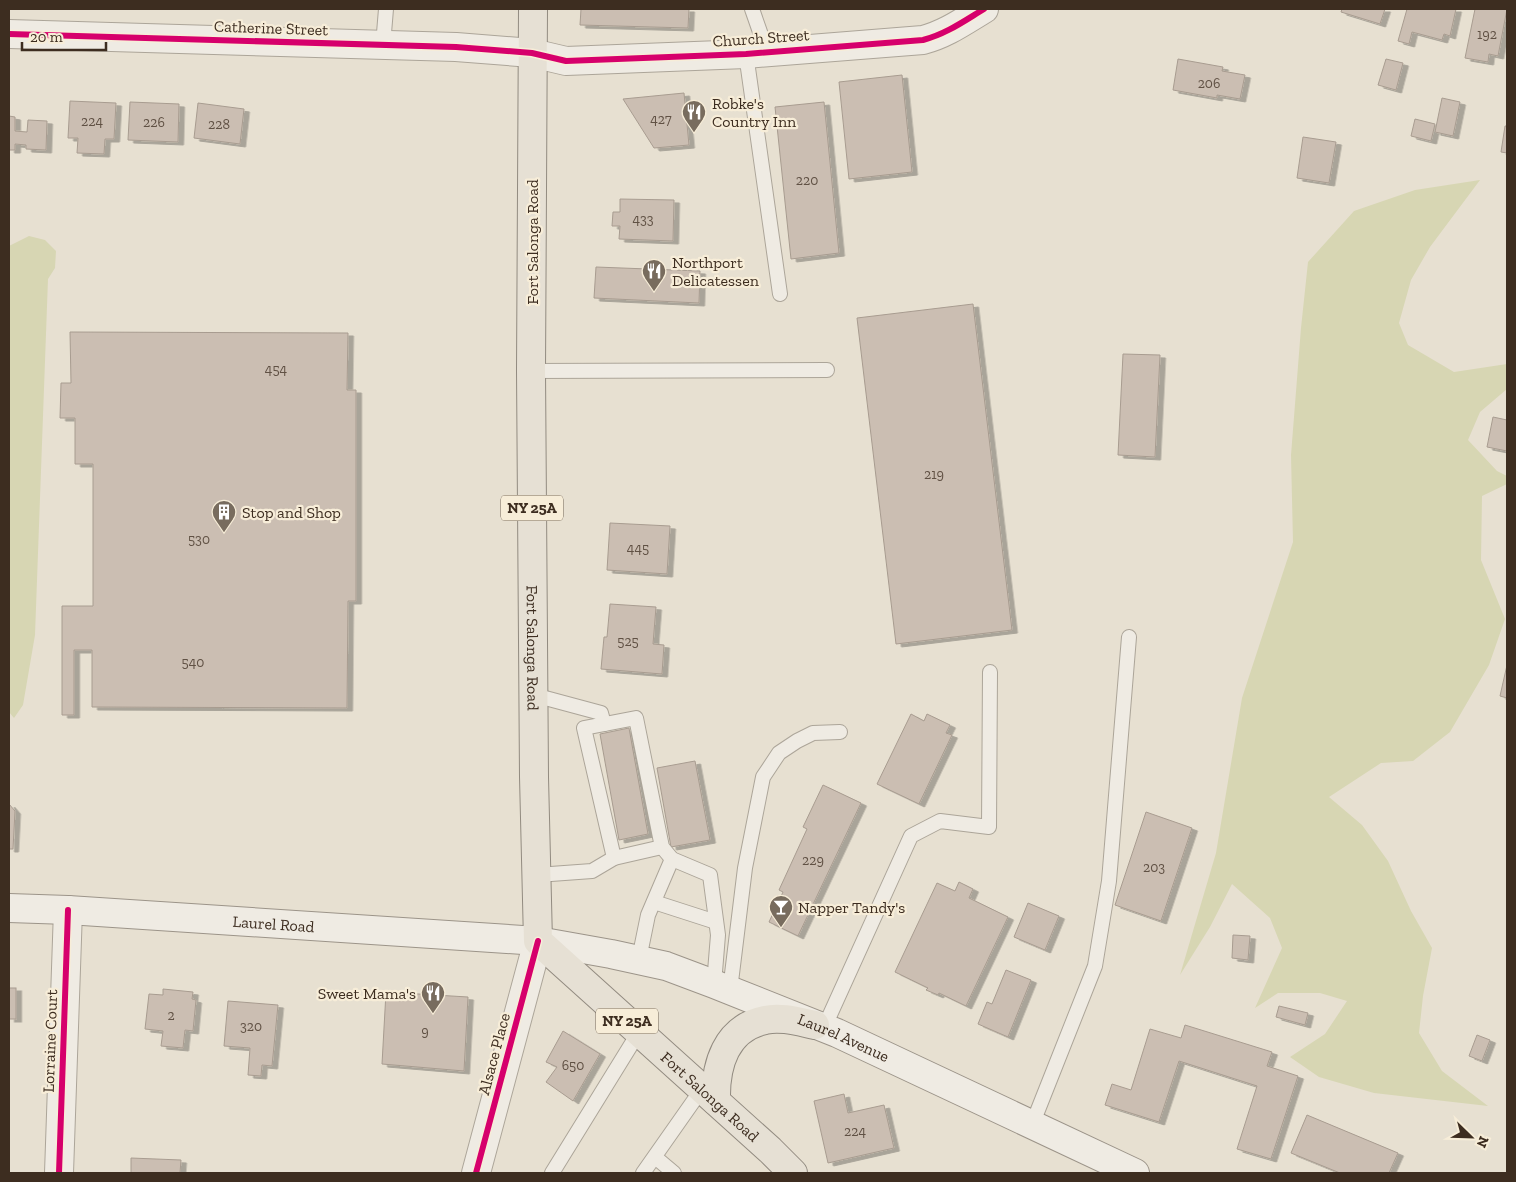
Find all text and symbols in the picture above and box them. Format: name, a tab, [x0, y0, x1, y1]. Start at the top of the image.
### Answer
street label: Catherine Street	[214, 17, 328, 39]
scale bar	[22, 20, 106, 52]
street label: Church Street	[712, 25, 810, 51]
house number: 192	[1477, 26, 1497, 43]
text: 20 m	[30, 28, 63, 46]
house number: 206	[1198, 75, 1220, 92]
place label: Robke's Country Inn	[712, 94, 797, 131]
restaurant icon: Robke's Country Inn	[681, 99, 707, 133]
house number: 427	[650, 111, 672, 128]
house number: 224	[81, 113, 103, 130]
house number: 226	[143, 114, 165, 131]
house number: 228	[208, 116, 230, 133]
house number: 220	[796, 172, 818, 189]
street label: Fort Salonga Road	[523, 179, 542, 305]
house number: 433	[632, 211, 654, 228]
place label: Northport Delicatessen	[672, 253, 760, 290]
restaurant icon: Northport Delicatessen	[641, 258, 667, 292]
house number: 454	[265, 361, 288, 378]
house number: 219	[924, 466, 944, 483]
road number: NY 25A	[501, 496, 563, 520]
building icon: Stop and Shop	[211, 499, 237, 533]
place label: Stop and Shop	[242, 503, 341, 522]
house number: 530	[188, 531, 210, 548]
house number: 445	[627, 540, 649, 557]
street label: Fort Salonga Road	[523, 585, 543, 711]
house number: 525	[617, 633, 639, 650]
house number: 540	[182, 654, 204, 671]
house number: 229	[802, 852, 824, 869]
house number: 203	[1143, 859, 1165, 876]
bar icon: Napper Tandy's	[768, 894, 794, 928]
place label: Napper Tandy's	[798, 898, 905, 917]
street label: Laurel Road	[232, 911, 315, 936]
restaurant icon: Sweet Mama's	[420, 980, 446, 1014]
place label: Sweet Mama's	[318, 984, 416, 1003]
street label: Lorraine Court	[39, 989, 61, 1093]
house number: 2	[167, 1007, 175, 1024]
road number: NY 25A	[596, 1008, 658, 1034]
street label: Laurel Avenue	[795, 1009, 892, 1066]
street label: Alsace Place	[474, 1011, 514, 1097]
house number: 320	[240, 1018, 262, 1035]
house number: 9	[421, 1023, 429, 1040]
street label: Fort Salonga Road	[657, 1047, 764, 1145]
house number: 650	[562, 1057, 584, 1074]
north arrow	[1446, 1112, 1496, 1162]
house number: 224	[844, 1123, 866, 1140]
text: N	[1472, 1134, 1492, 1150]

